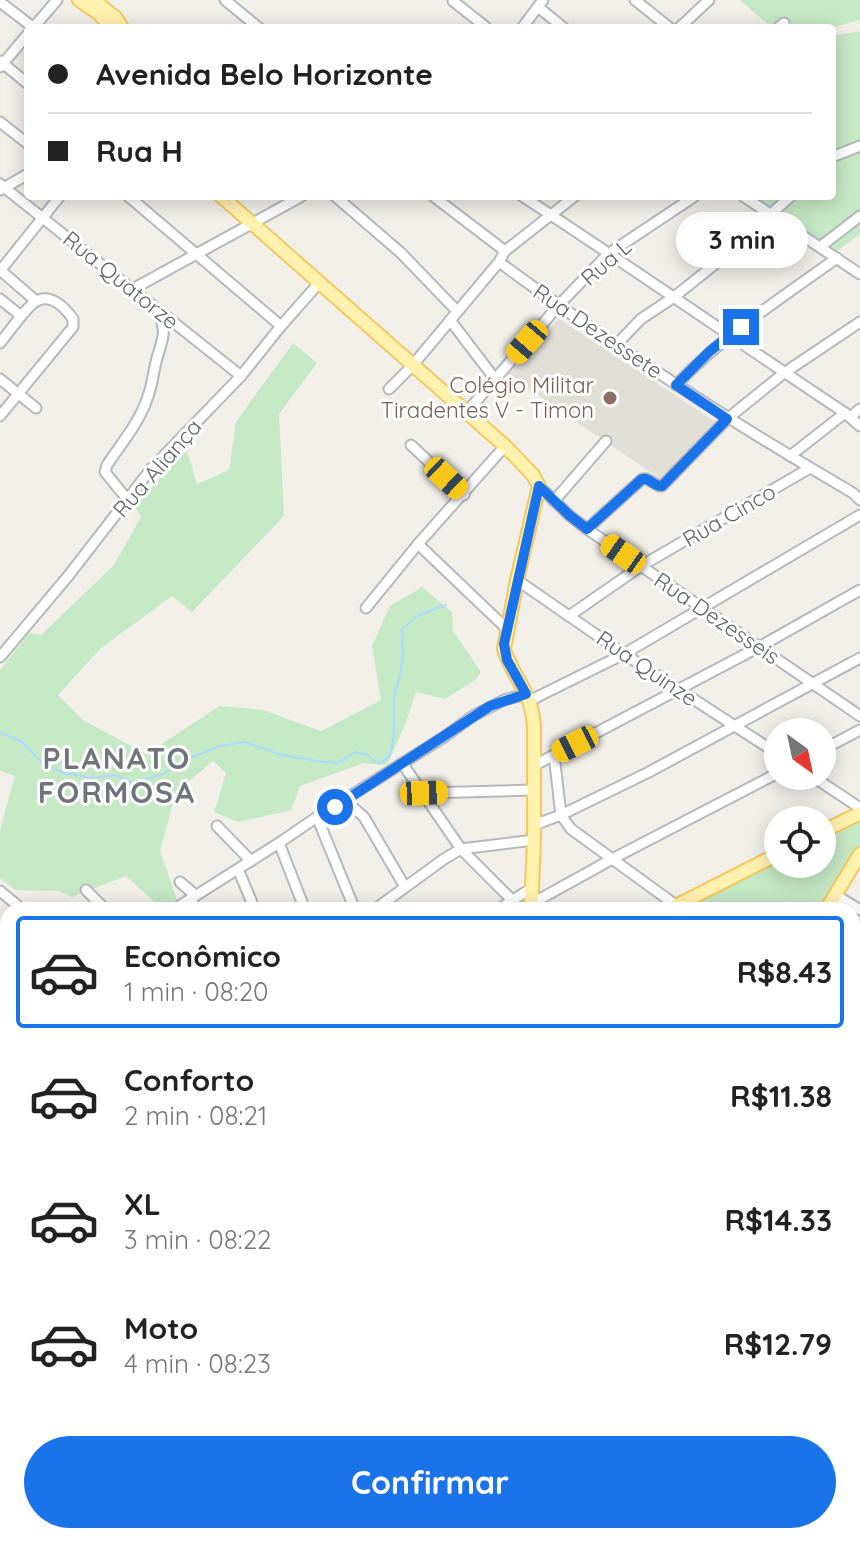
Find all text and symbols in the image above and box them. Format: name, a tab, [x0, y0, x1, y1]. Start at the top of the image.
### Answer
text: Avenida Belo Horizonte	[96, 55, 433, 93]
text: Rua H	[96, 132, 183, 170]
callout: 3 min	[675, 211, 807, 267]
text: 3 min	[709, 223, 775, 256]
street label: Rua Quatorze	[57, 225, 185, 335]
street label: Rua L	[575, 232, 637, 292]
street label: Rua Dezessete	[528, 277, 668, 385]
route end	[723, 309, 759, 345]
car	[502, 316, 552, 368]
place label: Colégio Militar Tiradentes V - Timon	[381, 371, 595, 424]
marker: Colégio Militar Tiradentes V - Timon	[601, 389, 619, 407]
street label: Rua Aliança	[107, 413, 207, 523]
car	[420, 453, 472, 503]
street label: Rua Cinco	[677, 477, 781, 553]
car	[596, 530, 650, 578]
street label: Rua Dezesseis	[649, 566, 785, 670]
street label: Rua Quinze	[591, 624, 703, 712]
north arrow	[764, 718, 836, 790]
map controls	[764, 718, 836, 878]
car	[548, 722, 602, 766]
district label: PLANATO FORMOSA	[38, 739, 196, 811]
car	[400, 780, 448, 806]
route start	[317, 789, 353, 825]
button: locate	[764, 806, 836, 878]
icon: car	[28, 936, 100, 1008]
text: Econômico	[124, 937, 281, 975]
text: R$8.43	[737, 953, 832, 991]
text: 1 min · 08:20	[124, 975, 269, 1008]
icon: car	[28, 1060, 100, 1132]
text: Conforto	[124, 1061, 254, 1099]
text: R$11.38	[730, 1077, 832, 1115]
text: 2 min · 08:21	[124, 1099, 267, 1132]
icon: car	[28, 1184, 100, 1256]
text: XL	[124, 1185, 161, 1223]
text: R$14.33	[724, 1201, 832, 1239]
text: 3 min · 08:22	[124, 1223, 271, 1256]
icon: car	[28, 1308, 100, 1380]
text: Moto	[124, 1309, 198, 1347]
text: R$12.79	[724, 1325, 832, 1363]
text: 4 min · 08:23	[124, 1347, 271, 1380]
button: Confirmar	[24, 1436, 836, 1528]

